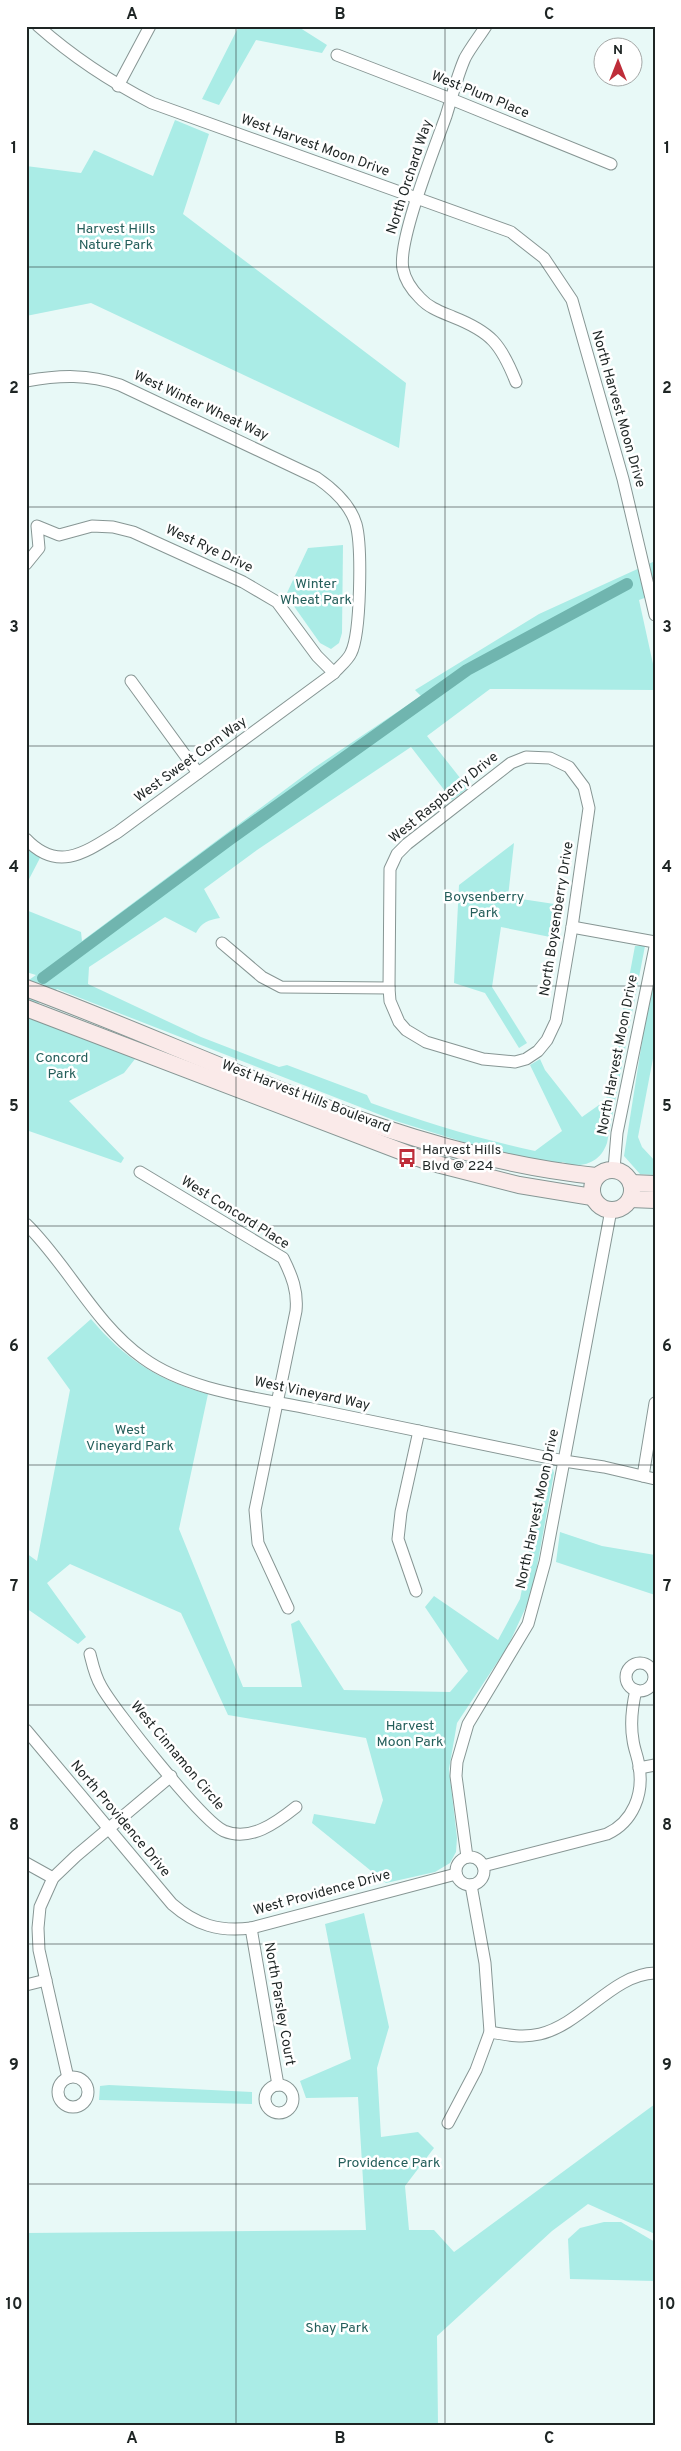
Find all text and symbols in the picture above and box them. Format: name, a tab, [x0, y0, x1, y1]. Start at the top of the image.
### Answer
text: A	[126, 5, 138, 25]
text: B	[334, 5, 346, 25]
text: C	[544, 5, 554, 25]
north arrow	[594, 38, 644, 88]
text: N	[613, 42, 623, 59]
street label: West Plum Place	[429, 68, 531, 122]
street label: West Harvest Moon Drive	[238, 111, 392, 181]
street label: North Orchard Way	[383, 118, 437, 236]
text: 1	[11, 139, 17, 159]
text: 1	[664, 139, 670, 159]
park label: Harvest Hills Nature Park	[76, 221, 156, 254]
street label: North Harvest Moon Drive	[587, 328, 649, 490]
street label: West Winter Wheat Way	[131, 367, 271, 445]
text: 2	[9, 379, 19, 399]
text: 2	[662, 379, 672, 399]
street label: West Rye Drive	[163, 521, 255, 577]
park label: Winter Wheat Park	[280, 576, 352, 609]
text: 3	[9, 618, 19, 638]
text: 3	[662, 618, 672, 638]
street label: West Sweet Corn Way	[132, 714, 250, 806]
street label: West Raspberry Drive	[386, 749, 502, 847]
street label: North Boysenberry Drive	[536, 840, 578, 998]
text: 4	[9, 858, 19, 878]
text: 4	[662, 858, 672, 878]
park label: Boysenberry Park	[444, 889, 524, 922]
street label: North Harvest Moon Drive	[594, 973, 642, 1137]
park label: Concord Park	[36, 1050, 88, 1083]
street label: West Harvest Hills Boulevard	[219, 1057, 393, 1137]
text: 5	[9, 1097, 19, 1117]
text: 5	[662, 1097, 672, 1117]
place label: Harvest Hills Blvd @ 224	[422, 1142, 501, 1175]
bus stop icon: Harvest Hills Blvd @ 224	[396, 1147, 418, 1169]
street label: West Concord Place	[178, 1173, 292, 1253]
text: 6	[9, 1337, 19, 1357]
text: 6	[662, 1337, 672, 1357]
street label: West Vineyard Way	[252, 1373, 372, 1415]
park label: West Vineyard Park	[86, 1422, 174, 1455]
street label: North Harvest Moon Drive	[513, 1428, 563, 1590]
text: 7	[10, 1577, 18, 1597]
text: 7	[663, 1577, 671, 1597]
street label: West Cinnamon Circle	[126, 1698, 228, 1814]
park label: Harvest Moon Park	[376, 1718, 444, 1751]
street label: North Providence Drive	[66, 1757, 174, 1881]
text: 8	[9, 1816, 19, 1836]
text: 8	[662, 1816, 672, 1836]
street label: West Providence Drive	[252, 1867, 392, 1919]
street label: North Parsley Court	[260, 1941, 298, 2067]
text: 9	[9, 2056, 19, 2076]
text: 9	[662, 2056, 672, 2076]
park label: Providence Park	[338, 2155, 440, 2172]
text: 10	[6, 2295, 22, 2315]
text: 10	[659, 2295, 675, 2315]
park label: Shay Park	[305, 2320, 369, 2337]
text: A	[126, 2429, 138, 2449]
text: B	[334, 2429, 346, 2449]
text: C	[544, 2429, 554, 2449]

